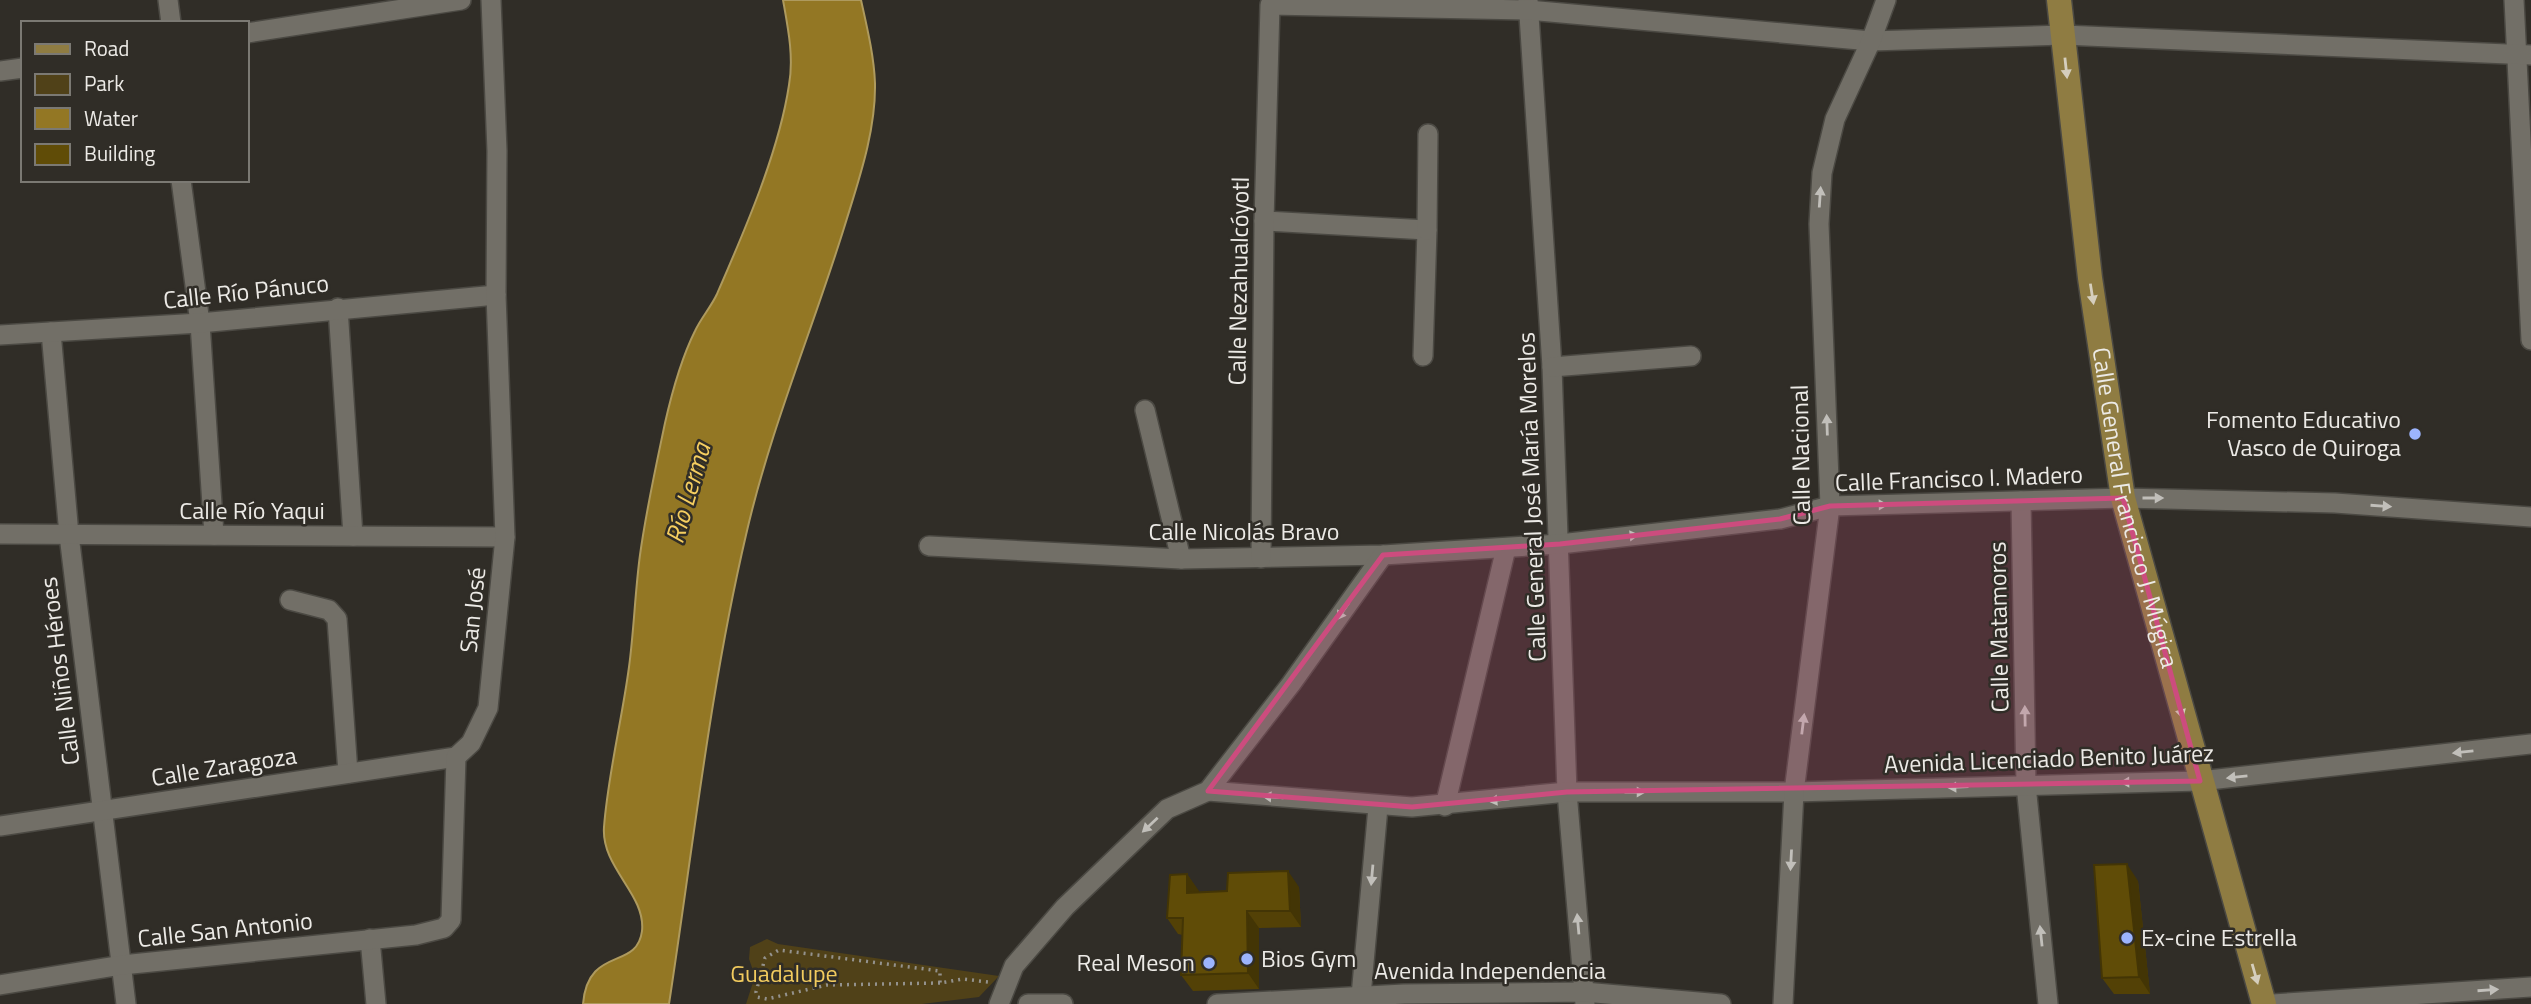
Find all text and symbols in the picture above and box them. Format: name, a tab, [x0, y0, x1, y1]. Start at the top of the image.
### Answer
legend	[21, 21, 248, 182]
text: Road	[84, 32, 129, 64]
one-way arrow	[2061, 57, 2072, 79]
text: Park	[84, 67, 124, 99]
text: Water	[84, 102, 138, 134]
text: Building	[84, 137, 156, 169]
street label: Calle Nezahualcóyotl	[1218, 176, 1258, 386]
one-way arrow	[1815, 186, 1826, 208]
street label: Calle Río Pánuco	[161, 264, 330, 318]
one-way arrow	[2087, 283, 2098, 305]
street label: Calle General José María Morelos	[1507, 332, 1555, 663]
street label: Calle General Francisco J. Múgica	[2084, 345, 2188, 672]
street label: Calle Nacional	[1781, 384, 1819, 526]
place label: Fomento Educativo Vasco de Quiroga	[2206, 401, 2401, 465]
one-way arrow	[1821, 413, 1832, 435]
marker: Fomento Educativo Vasco de Quiroga	[2407, 426, 2423, 442]
water label: Río Lerma	[655, 436, 721, 548]
street label: Calle Francisco I. Madero	[1834, 456, 2084, 500]
street label: Calle Río Yaqui	[179, 492, 325, 528]
one-way arrow	[2143, 492, 2165, 504]
one-way arrow	[1866, 499, 1888, 510]
one-way arrow	[2370, 501, 2392, 512]
street label: Calle Nicolás Bravo	[1148, 513, 1340, 549]
one-way arrow	[1617, 531, 1639, 542]
street label: Calle Matamoros	[1979, 541, 2017, 713]
street label: San José	[450, 565, 494, 655]
street label: Calle Niños Héroes	[30, 575, 88, 767]
one-way arrow	[1336, 602, 1350, 620]
one-way arrow	[2175, 697, 2185, 718]
one-way arrow	[2019, 705, 2030, 727]
one-way arrow	[1797, 713, 1808, 735]
street label: Avenida Licenciado Benito Juárez	[1883, 734, 2215, 782]
street label: Calle Zaragoza	[149, 737, 299, 795]
one-way arrow	[2452, 746, 2474, 757]
one-way arrow	[2226, 771, 2248, 782]
one-way arrow	[2120, 777, 2142, 788]
one-way arrow	[1946, 781, 1968, 792]
one-way arrow	[1625, 786, 1647, 798]
one-way arrow	[1261, 791, 1283, 802]
one-way arrow	[1488, 795, 1510, 806]
one-way arrow	[1142, 816, 1159, 832]
one-way arrow	[1785, 849, 1796, 871]
one-way arrow	[1366, 864, 1377, 886]
street label: Calle San Antonio	[136, 902, 314, 956]
one-way arrow	[1572, 912, 1583, 934]
place label: Ex-cine Estrella	[2141, 919, 2297, 955]
one-way arrow	[2035, 925, 2046, 947]
marker: Ex-cine Estrella	[2119, 930, 2135, 946]
place label: Bios Gym	[1261, 940, 1356, 976]
place label: Real Meson	[1077, 944, 1195, 980]
marker: Bios Gym	[1239, 951, 1255, 967]
street label: Avenida Independencia	[1374, 952, 1606, 988]
park label: Guadalupe	[730, 955, 838, 991]
marker: Real Meson	[1201, 955, 1217, 971]
one-way arrow	[2250, 963, 2261, 985]
one-way arrow	[2477, 984, 2499, 995]

